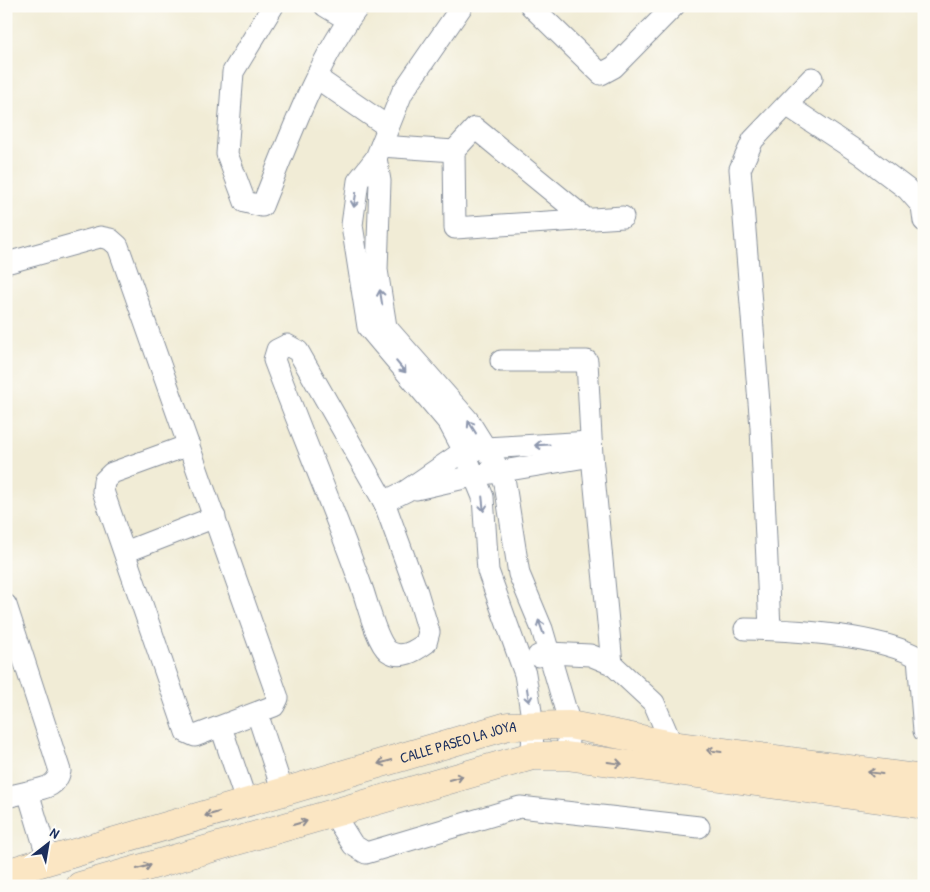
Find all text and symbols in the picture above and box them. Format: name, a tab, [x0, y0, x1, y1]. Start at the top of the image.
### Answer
one-way arrow	[350, 192, 360, 208]
one-way arrow	[376, 289, 386, 305]
one-way arrow	[396, 360, 407, 373]
one-way arrow	[467, 420, 477, 434]
one-way arrow	[534, 440, 550, 449]
one-way arrow	[478, 496, 488, 512]
one-way arrow	[536, 620, 545, 636]
one-way arrow	[524, 687, 534, 703]
street label: CALLE PASEO LA JOYA	[397, 715, 517, 768]
one-way arrow	[707, 746, 723, 756]
one-way arrow	[377, 758, 393, 768]
one-way arrow	[607, 758, 623, 768]
one-way arrow	[868, 768, 884, 778]
one-way arrow	[448, 773, 464, 782]
one-way arrow	[205, 809, 221, 819]
one-way arrow	[291, 817, 307, 827]
north arrow	[22, 820, 72, 870]
text: N	[47, 822, 64, 843]
one-way arrow	[135, 862, 151, 872]

